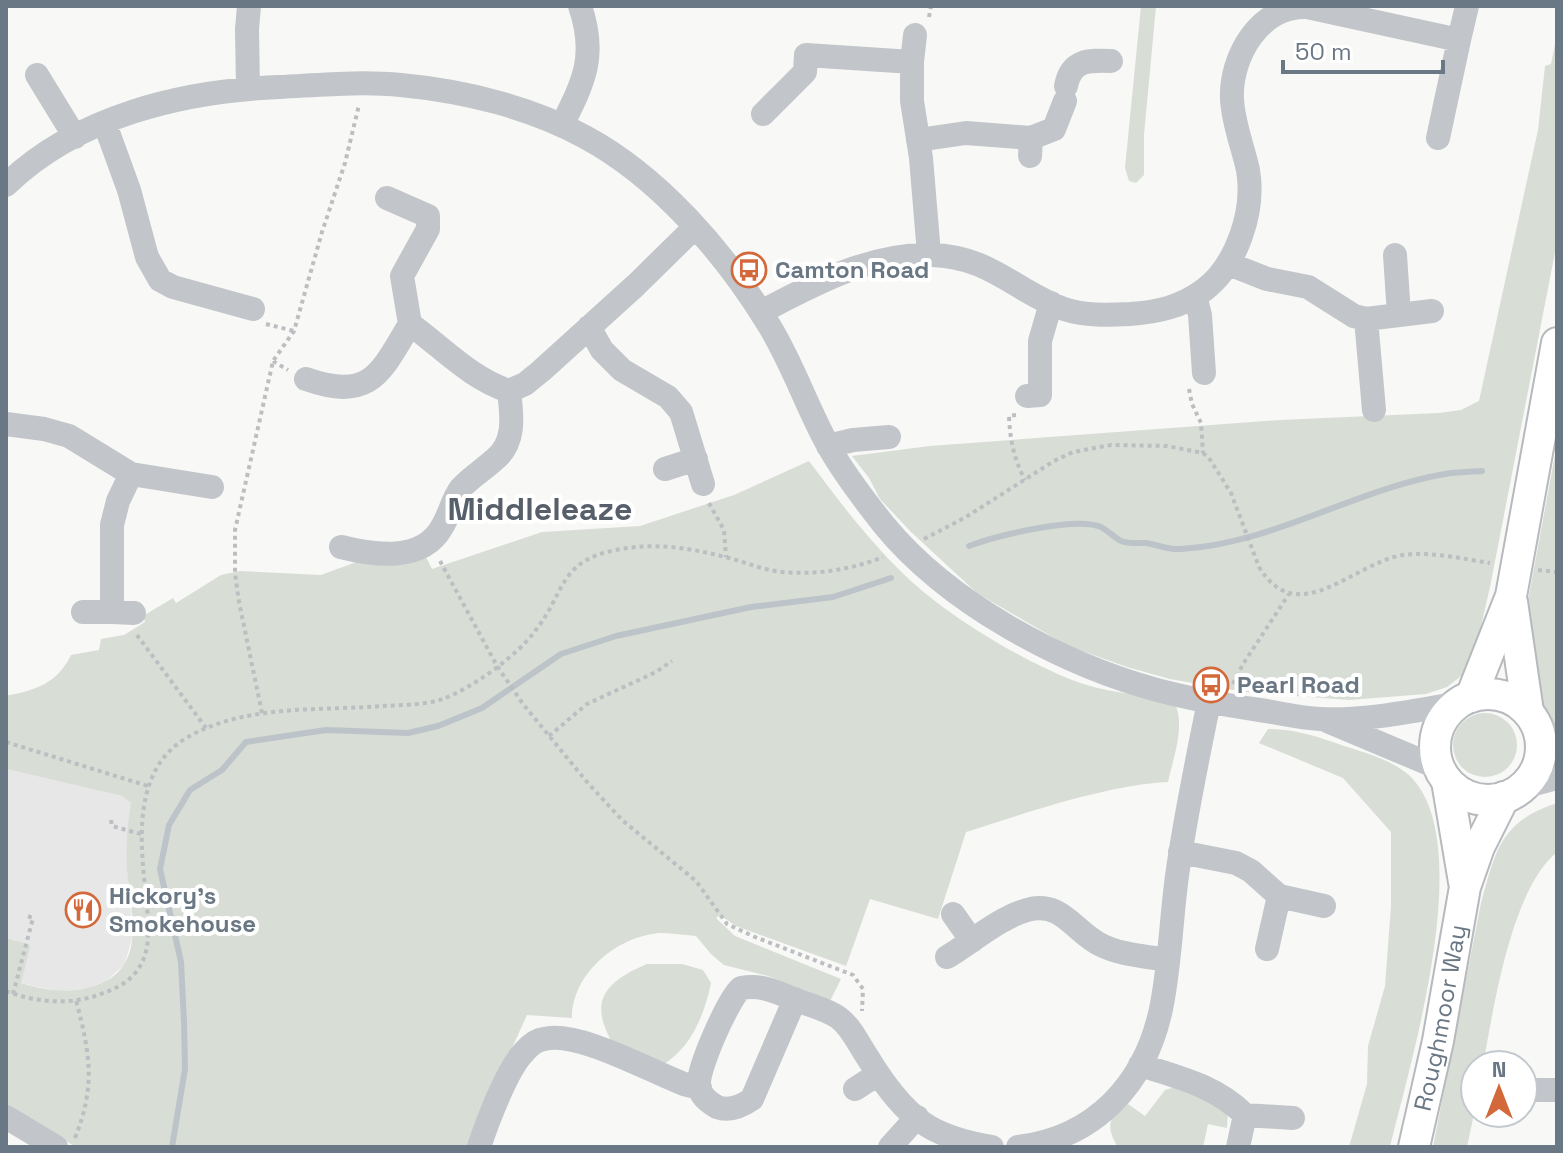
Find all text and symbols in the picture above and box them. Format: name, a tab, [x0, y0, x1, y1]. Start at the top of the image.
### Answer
scale bar	[1283, 24, 1443, 74]
text: 50 m	[1295, 36, 1352, 67]
bus stop icon: Camton Road	[730, 251, 768, 289]
place label: Camton Road	[775, 254, 929, 285]
district label: Middleleaze	[448, 489, 632, 529]
bus stop icon: Pearl Road	[1192, 666, 1230, 704]
place label: Pearl Road	[1237, 669, 1360, 700]
place label: Hickory's Smokehouse	[109, 880, 256, 939]
restaurant icon: Hickory's Smokehouse	[64, 891, 102, 929]
street label: Roughmoor Way	[1407, 922, 1473, 1114]
north arrow	[1459, 1049, 1539, 1129]
text: N	[1492, 1055, 1506, 1083]

